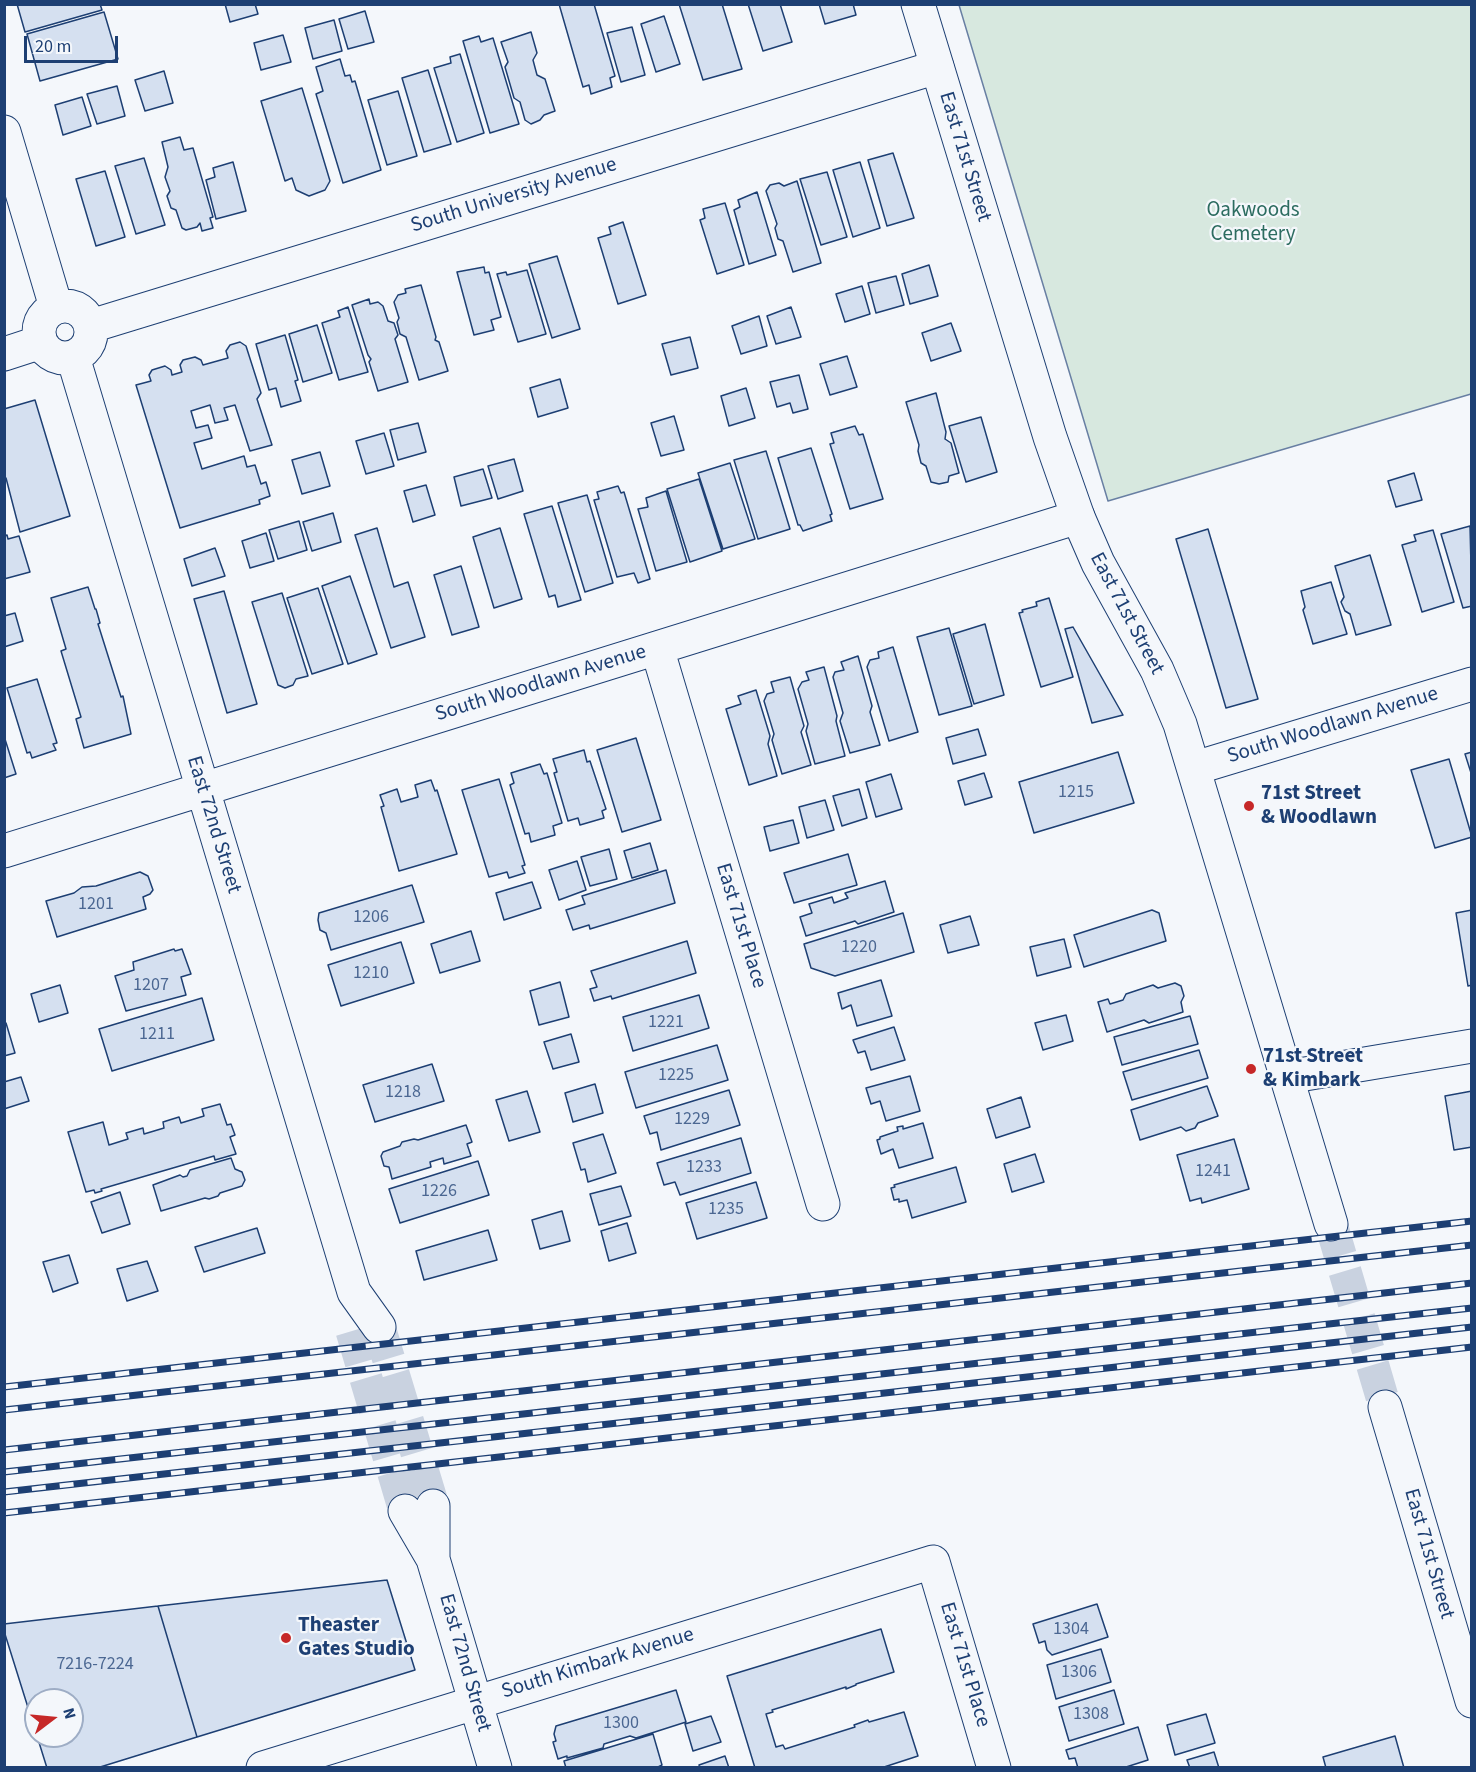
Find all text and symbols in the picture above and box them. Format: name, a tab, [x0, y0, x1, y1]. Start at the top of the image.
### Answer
scale bar	[27, 24, 122, 62]
text: 20 m	[35, 34, 71, 59]
street label: East 71st Street	[932, 89, 996, 225]
street label: South University Avenue	[408, 153, 620, 239]
park label: Oakwoods Cemetery	[1206, 198, 1300, 248]
street label: East 71st Street	[1083, 549, 1169, 679]
street label: South Woodlawn Avenue	[433, 640, 649, 728]
street label: South Woodlawn Avenue	[1225, 682, 1441, 770]
street label: East 72nd Street	[180, 753, 246, 897]
place label: 71st Street & Woodlawn	[1261, 781, 1377, 831]
house number: 1215	[1058, 782, 1094, 804]
marker: 71st Street & Woodlawn	[1242, 799, 1256, 813]
street label: East 71st Place	[709, 861, 771, 991]
house number: 1201	[78, 894, 114, 916]
house number: 1206	[353, 907, 389, 929]
house number: 1220	[841, 937, 877, 959]
house number: 1210	[353, 963, 389, 985]
house number: 1207	[133, 975, 169, 997]
house number: 1221	[648, 1012, 684, 1034]
house number: 1211	[139, 1024, 175, 1046]
place label: 71st Street & Kimbark	[1263, 1044, 1363, 1094]
marker: 71st Street & Kimbark	[1244, 1062, 1258, 1076]
house number: 1225	[658, 1065, 694, 1087]
house number: 1218	[385, 1082, 421, 1104]
house number: 1229	[674, 1109, 710, 1131]
house number: 1233	[686, 1157, 722, 1179]
house number: 1241	[1195, 1161, 1231, 1183]
house number: 1226	[421, 1181, 457, 1203]
house number: 1235	[708, 1199, 744, 1221]
street label: East 71st Street	[1397, 1486, 1459, 1622]
street label: East 72nd Street	[432, 1591, 496, 1735]
street label: East 71st Place	[933, 1600, 995, 1730]
place label: Theaster Gates Studio	[298, 1613, 415, 1663]
house number: 1304	[1053, 1619, 1089, 1641]
street label: South Kimbark Avenue	[499, 1623, 697, 1705]
marker: Theaster Gates Studio	[279, 1631, 293, 1645]
house number: 7216-7224	[56, 1654, 134, 1676]
house number: 1306	[1061, 1662, 1097, 1684]
north arrow	[24, 1688, 84, 1748]
house number: 1308	[1073, 1704, 1109, 1726]
text: N	[57, 1705, 81, 1722]
house number: 1300	[603, 1713, 639, 1735]

